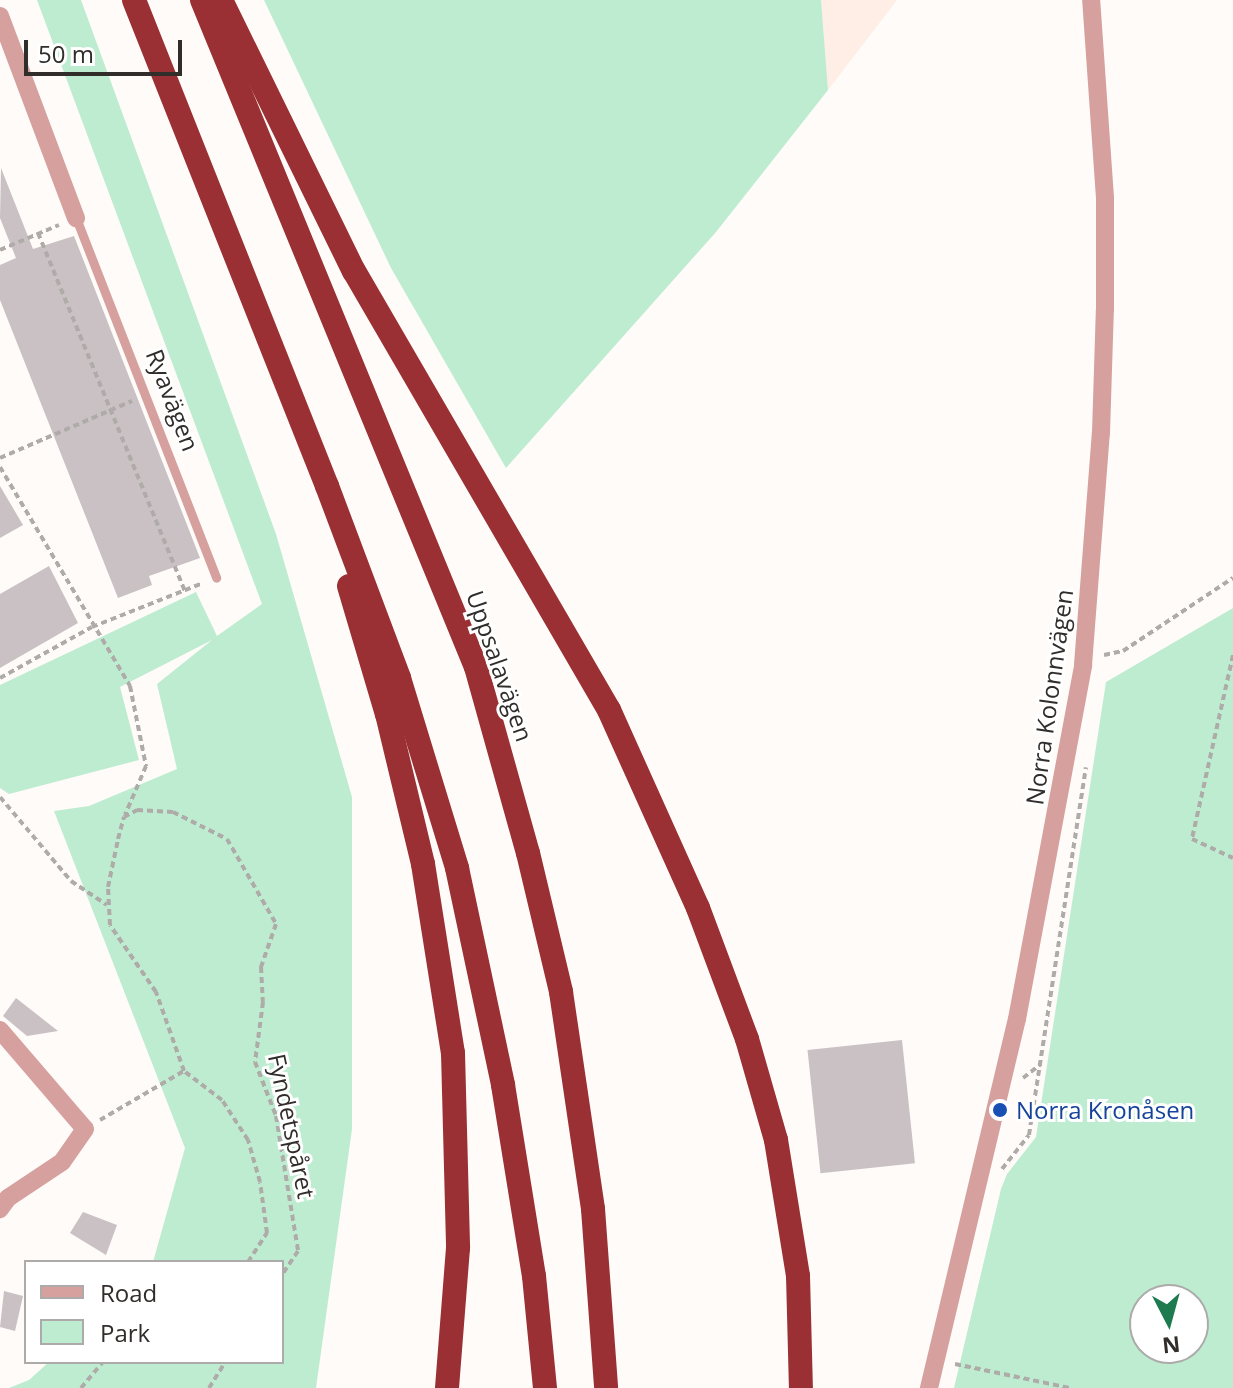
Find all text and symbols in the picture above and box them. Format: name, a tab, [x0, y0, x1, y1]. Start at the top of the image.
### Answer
scale bar	[28, 24, 186, 74]
text: 50 m	[38, 37, 94, 70]
street label: Ryavägen	[140, 345, 206, 455]
street label: Uppsalavägen	[461, 587, 539, 745]
street label: Norra Kolonnvägen	[1020, 587, 1078, 807]
street label: Fyndetspåret	[263, 1051, 321, 1201]
place label: Norra Kronåsen	[1016, 1096, 1194, 1124]
marker: Norra Kronåsen	[991, 1101, 1009, 1119]
legend	[24, 1260, 284, 1364]
text: Road	[100, 1276, 157, 1309]
north arrow	[1129, 1284, 1209, 1364]
text: Park	[100, 1316, 150, 1349]
text: N	[1161, 1330, 1182, 1362]

